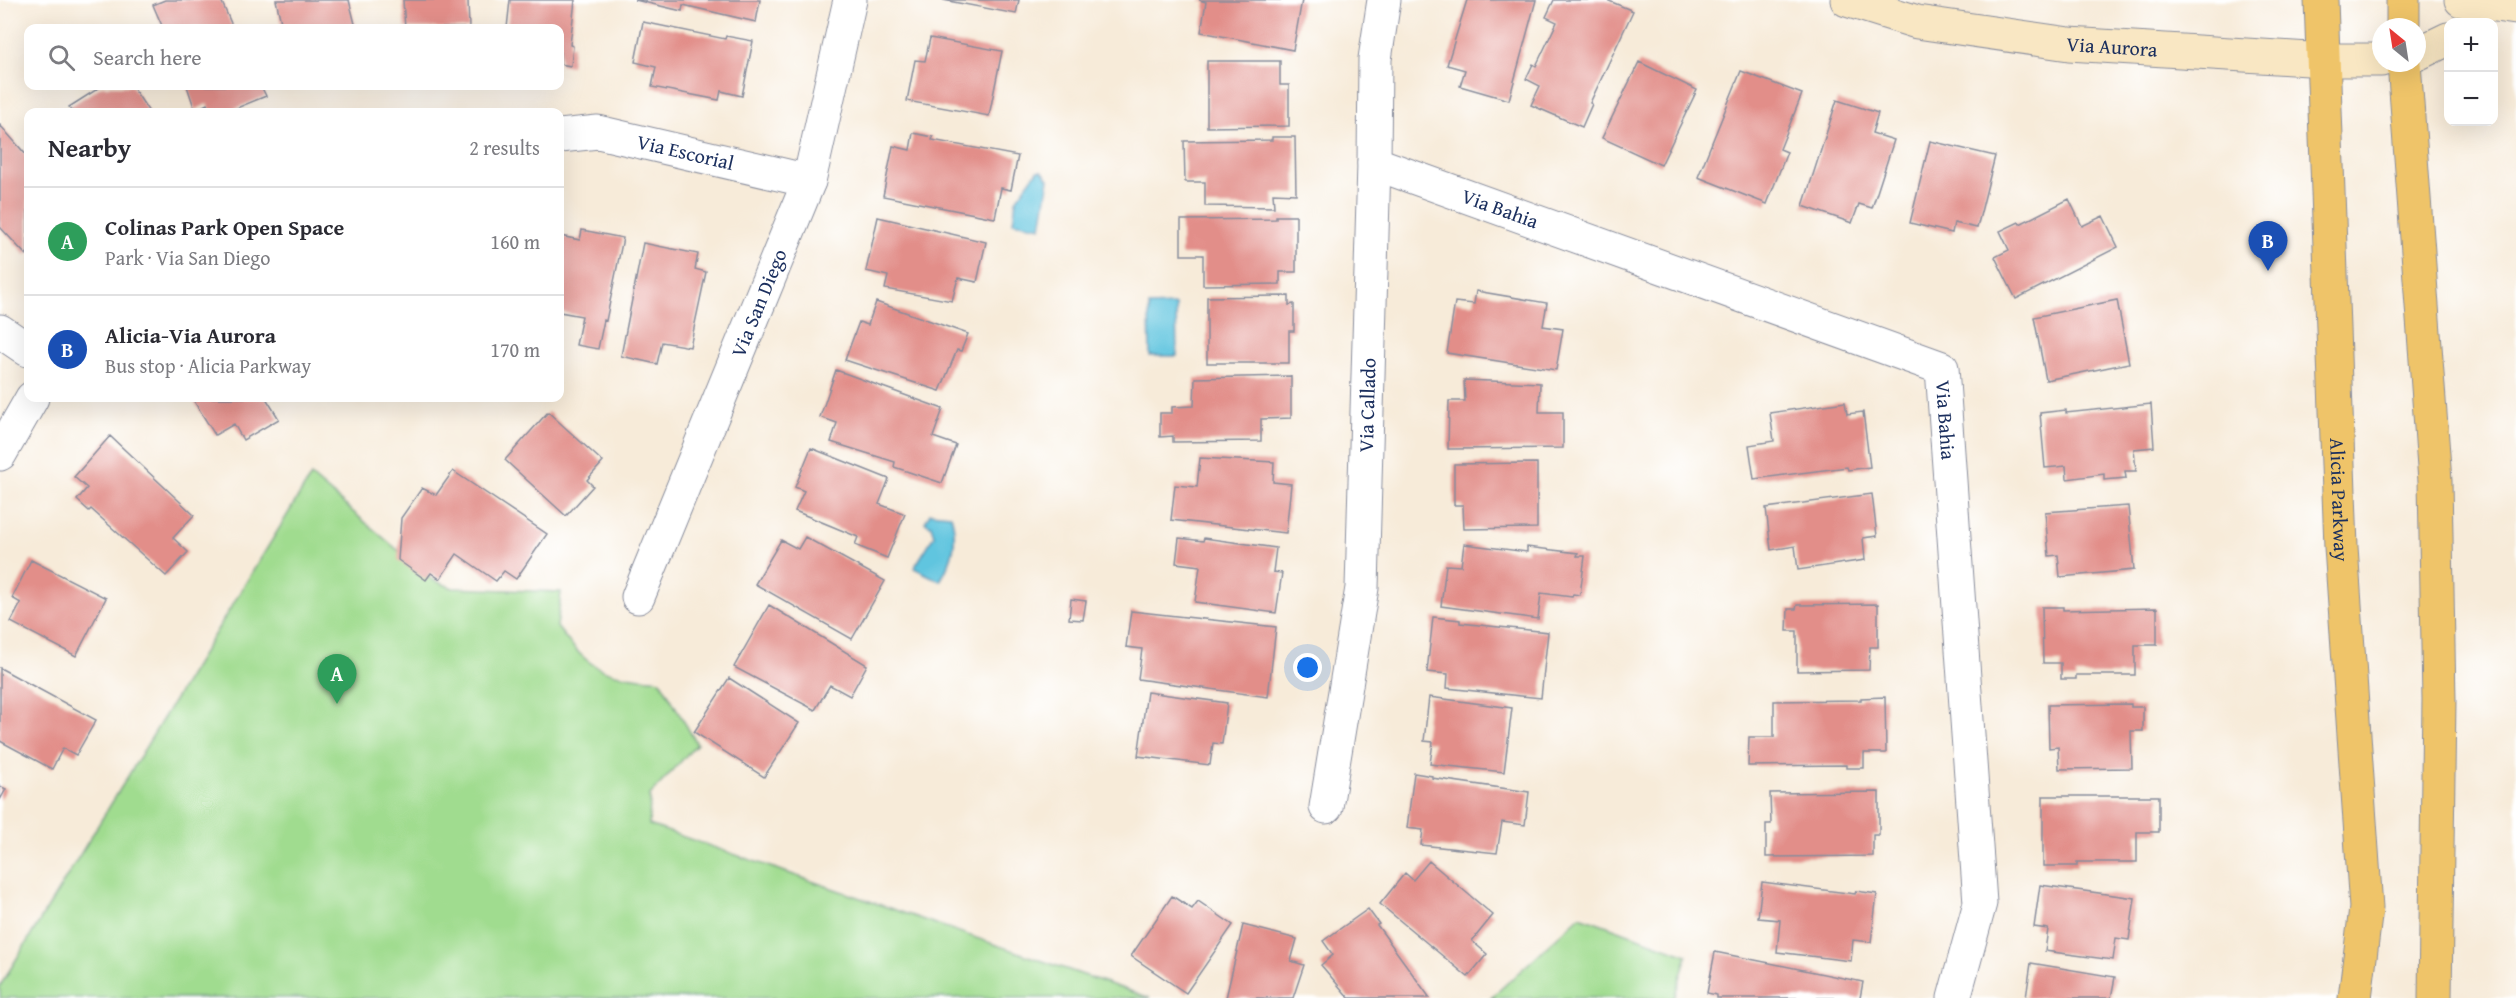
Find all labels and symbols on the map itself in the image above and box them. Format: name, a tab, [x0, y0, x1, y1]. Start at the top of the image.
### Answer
north arrow	[2372, 18, 2426, 72]
street label: Via Aurora	[2066, 29, 2159, 64]
street label: Via Escorial	[634, 127, 737, 177]
street label: Via Bahia	[1458, 181, 1543, 235]
pin: B	[2248, 222, 2288, 271]
street label: Via San Diego	[723, 244, 794, 361]
street label: Via Callado	[1351, 357, 1382, 453]
street label: Via Bahia	[1929, 379, 1964, 461]
street label: Alicia Parkway	[2323, 437, 2357, 562]
your location	[1293, 653, 1322, 682]
pin: A	[318, 654, 356, 704]

